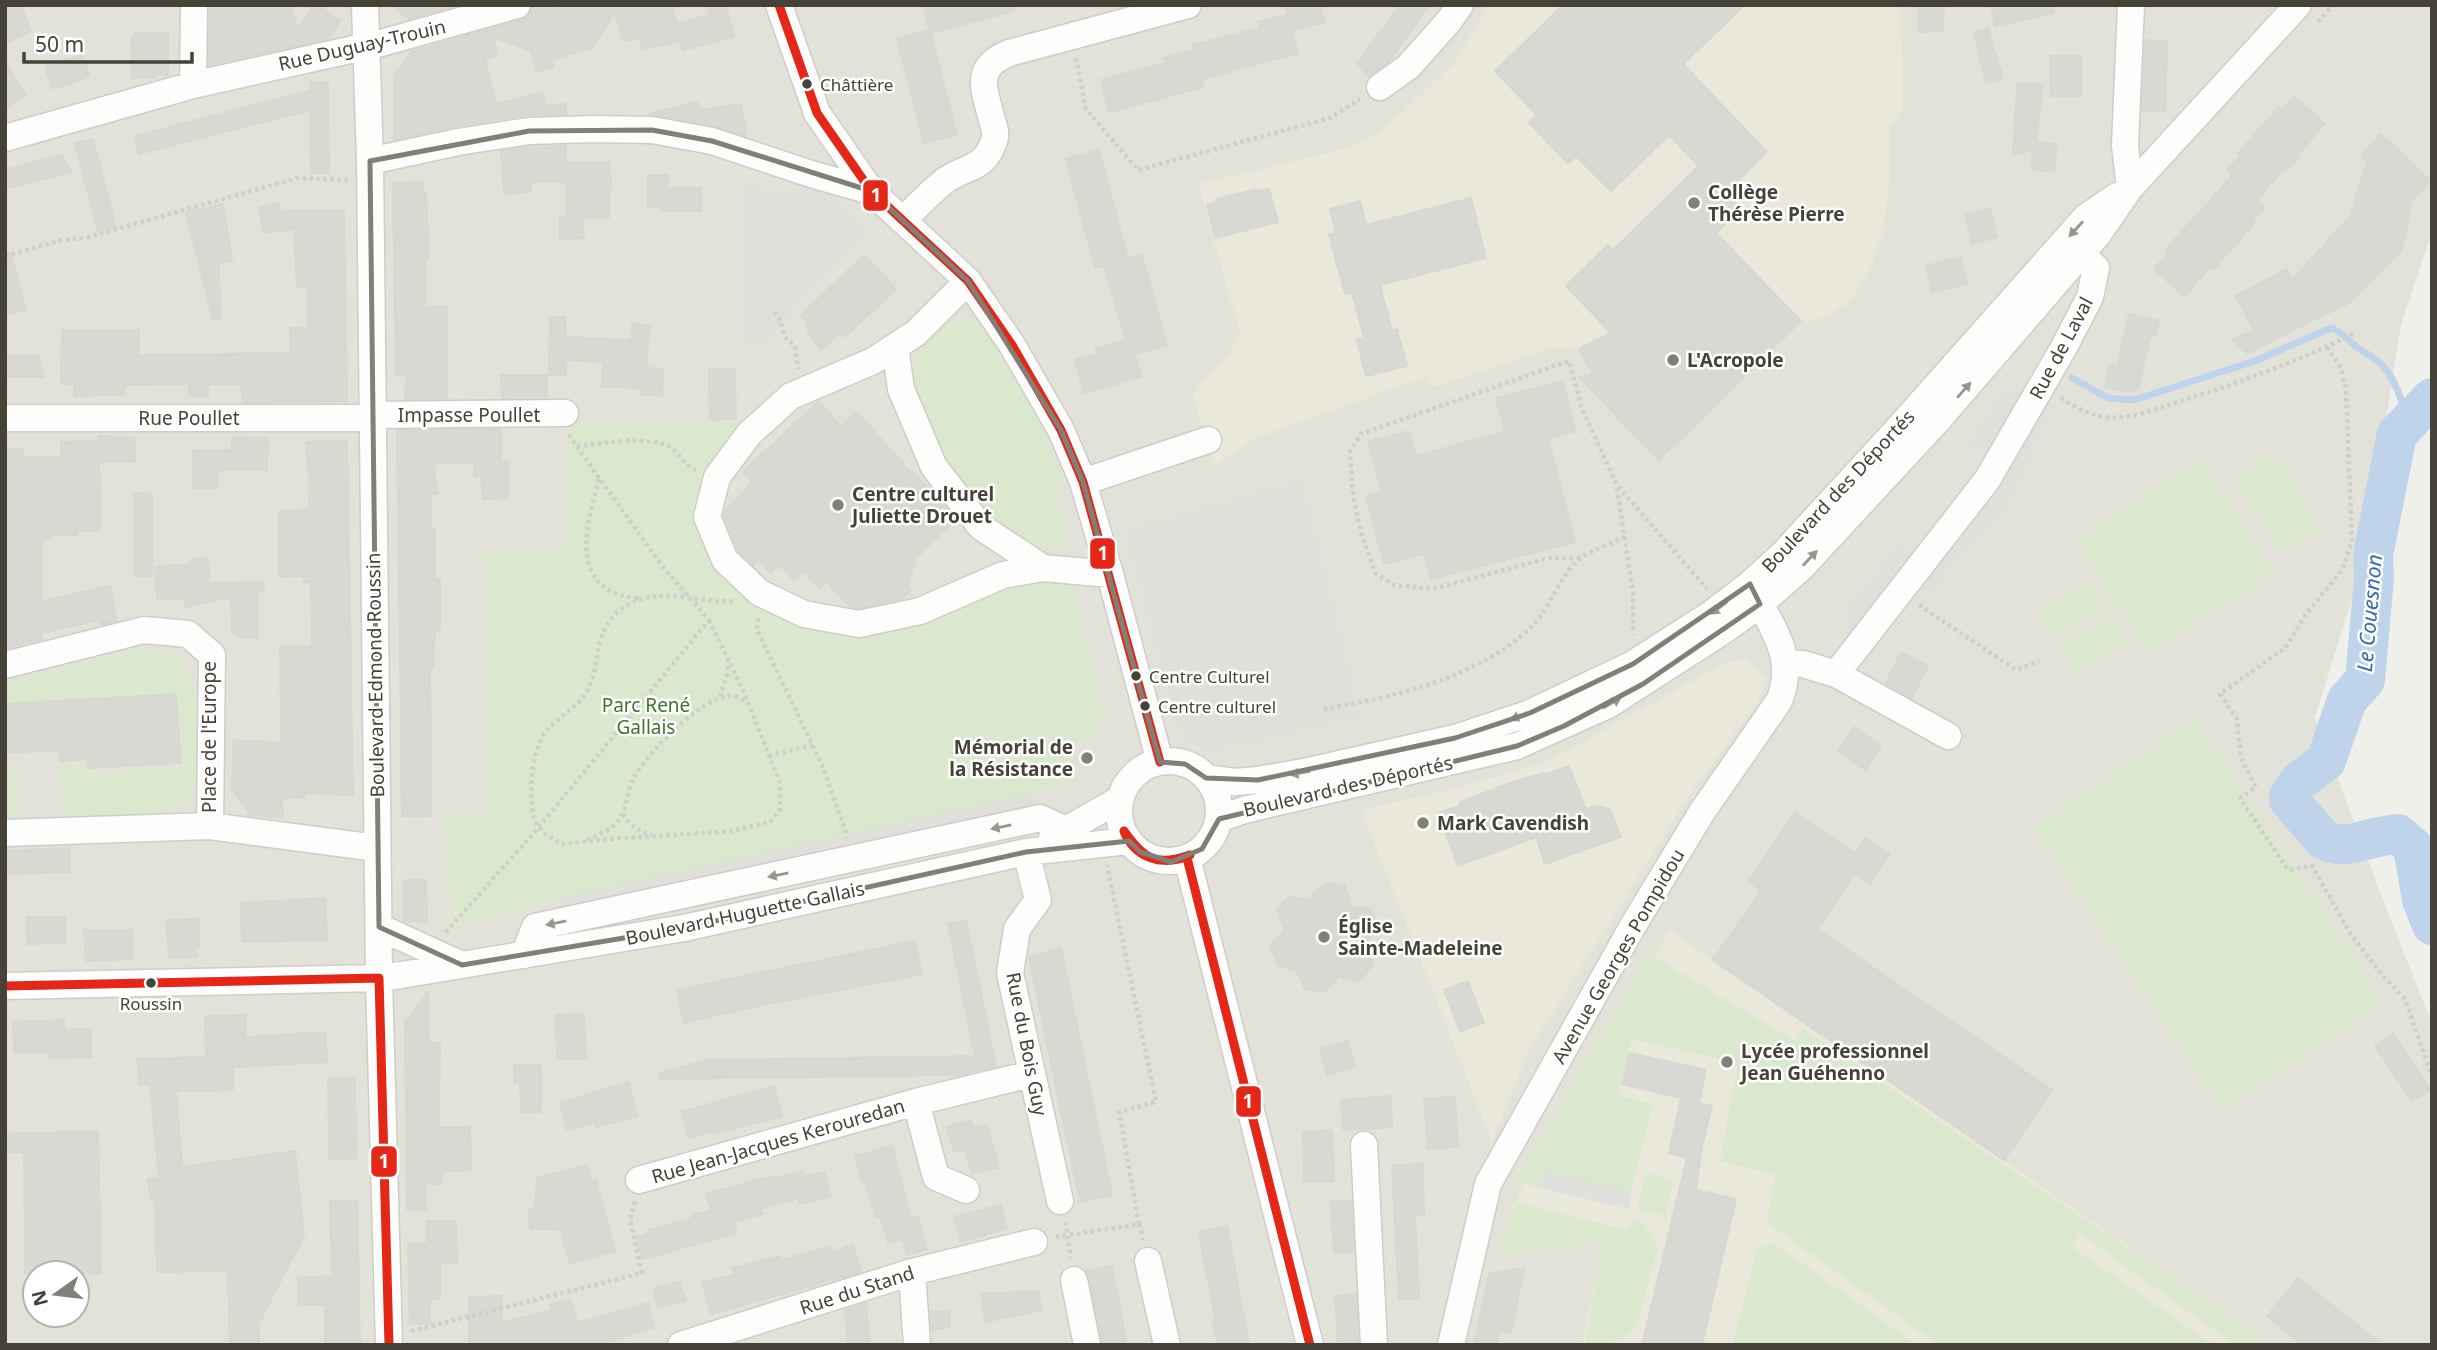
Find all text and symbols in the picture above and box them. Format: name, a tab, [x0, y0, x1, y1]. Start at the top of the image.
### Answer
street label: Rue Duguay-Trouin	[276, 13, 448, 77]
scale bar	[24, 21, 192, 65]
text: 50 m	[35, 30, 84, 58]
place label: Châttière	[820, 73, 893, 96]
marker: Châttière	[800, 77, 814, 91]
line badge: 1	[862, 179, 889, 212]
place label: Collège Thérèse Pierre	[1708, 179, 1845, 227]
text: 1	[871, 182, 881, 208]
marker: Collège Thérèse Pierre	[1686, 195, 1702, 211]
one-way arrow	[2068, 220, 2084, 237]
street label: Rue de Laval	[2023, 292, 2099, 404]
place label: L'Acropole	[1687, 347, 1784, 373]
marker: L'Acropole	[1665, 352, 1681, 368]
one-way arrow	[1956, 382, 1971, 399]
street label: Impasse Poullet	[398, 402, 540, 428]
street label: Boulevard des Déportés	[1756, 404, 1920, 578]
street label: Rue Poullet	[138, 405, 240, 431]
place label: Centre culturel Juliette Drouet	[850, 481, 994, 529]
marker: Centre culturel Juliette Drouet	[830, 497, 846, 513]
line badge: 1	[1089, 537, 1116, 570]
text: 1	[1098, 540, 1108, 566]
one-way arrow	[1802, 550, 1818, 567]
street label: Boulevard Edmond Roussin	[360, 552, 390, 798]
water label: Le Couesnon	[2350, 553, 2388, 673]
one-way arrow	[1710, 600, 1728, 615]
street label: Place de l'Europe	[196, 661, 222, 813]
place label: Centre Culturel	[1149, 665, 1270, 688]
marker: Centre Culturel	[1129, 669, 1143, 683]
park label: Parc René Gallais	[602, 692, 690, 740]
place label: Centre culturel	[1158, 695, 1276, 718]
one-way arrow	[1602, 697, 1621, 709]
marker: Centre culturel	[1138, 699, 1152, 713]
one-way arrow	[1509, 711, 1530, 722]
place label: Mémorial de la Résistance	[949, 734, 1073, 782]
street label: Boulevard des Déportés	[1241, 749, 1455, 823]
marker: Mémorial de la Résistance	[1079, 750, 1095, 766]
one-way arrow	[1289, 768, 1311, 779]
place label: Mark Cavendish	[1437, 810, 1589, 836]
marker: Mark Cavendish	[1415, 815, 1431, 831]
one-way arrow	[990, 821, 1012, 832]
street label: Avenue Georges Pompidou	[1546, 844, 1690, 1068]
one-way arrow	[767, 869, 789, 880]
street label: Boulevard Huguette Gallais	[623, 875, 867, 951]
place label: Église Sainte-Madeleine	[1338, 913, 1503, 961]
one-way arrow	[545, 918, 567, 929]
marker: Église Sainte-Madeleine	[1316, 929, 1332, 945]
street label: Rue du Bois Guy	[1000, 970, 1054, 1118]
marker: Roussin	[144, 976, 158, 990]
place label: Roussin	[120, 992, 182, 1015]
place label: Lycée professionnel Jean Guéhenno	[1739, 1038, 1929, 1086]
marker: Lycée professionnel Jean Guéhenno	[1719, 1054, 1735, 1070]
line badge: 1	[1235, 1085, 1262, 1118]
text: 1	[1243, 1088, 1253, 1114]
street label: Rue Jean-Jacques Kerouredan	[648, 1092, 908, 1190]
line badge: 1	[370, 1145, 398, 1178]
text: 1	[379, 1148, 389, 1174]
north arrow	[21, 1259, 91, 1329]
street label: Rue du Stand	[796, 1259, 918, 1321]
text: N	[25, 1287, 54, 1309]

